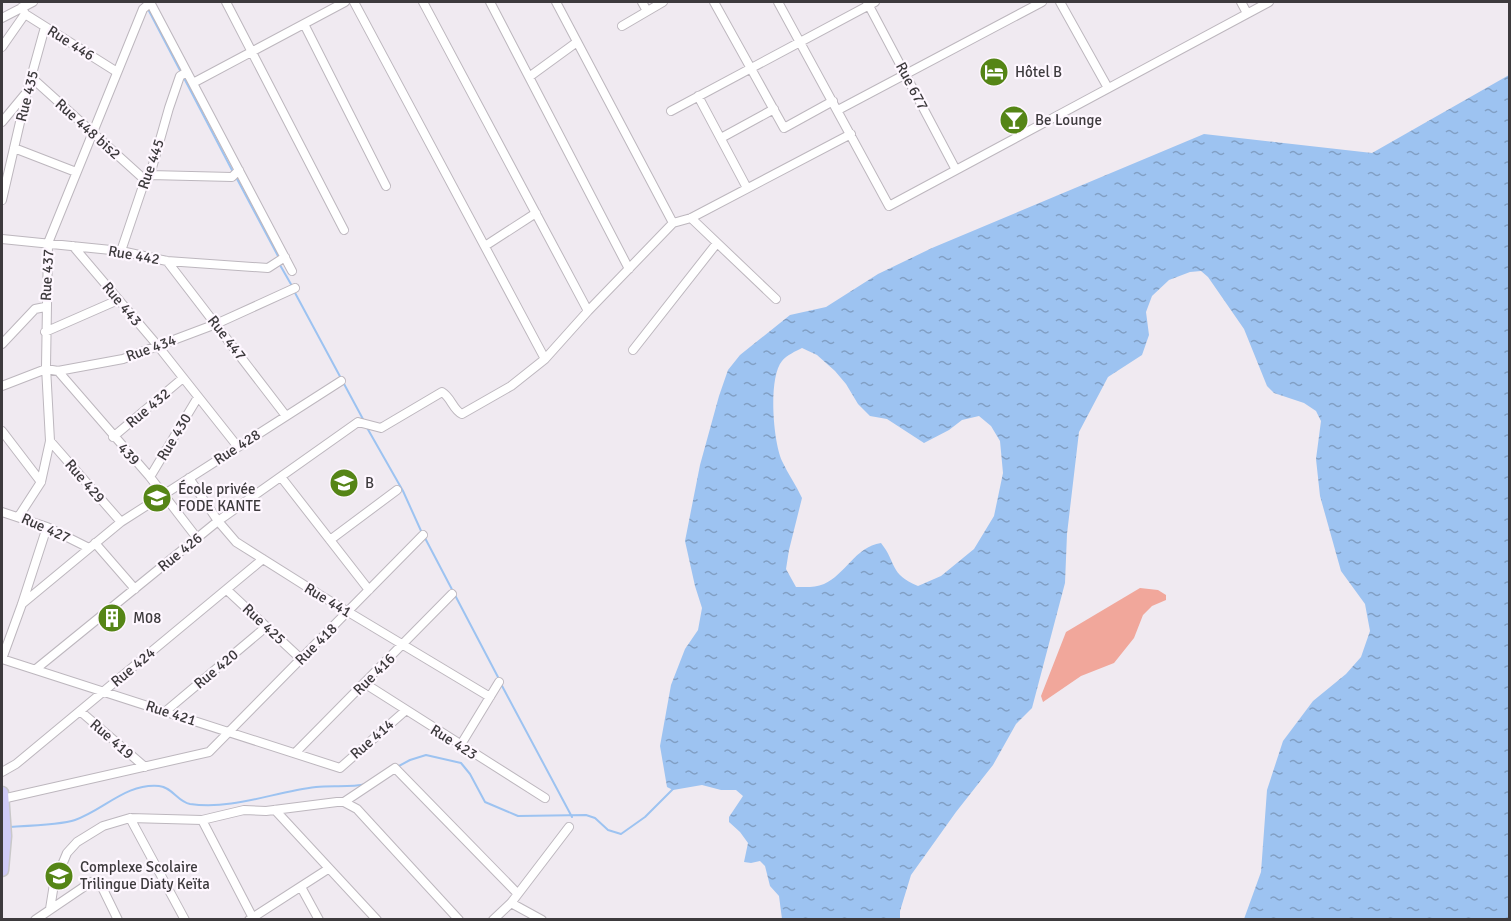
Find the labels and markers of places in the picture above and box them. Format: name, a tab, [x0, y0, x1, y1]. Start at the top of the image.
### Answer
hotel icon: Hôtel B	[978, 56, 1010, 88]
place label: Hôtel B	[1015, 63, 1062, 81]
bar icon: Be Lounge	[998, 104, 1030, 136]
place label: Be Lounge	[1035, 111, 1102, 129]
school or university icon: B	[328, 467, 360, 499]
place label: B	[365, 474, 374, 492]
place label: École privée FODE KANTE	[178, 479, 261, 515]
school or university icon: École privée FODE KANTE	[141, 482, 173, 514]
building icon: M08	[96, 602, 128, 634]
place label: M08	[133, 609, 161, 627]
place label: Complexe Scolaire Trilingue Diaty Keïta	[80, 858, 210, 893]
school or university icon: Complexe Scolaire Trilingue Diaty Keïta	[43, 860, 75, 892]

